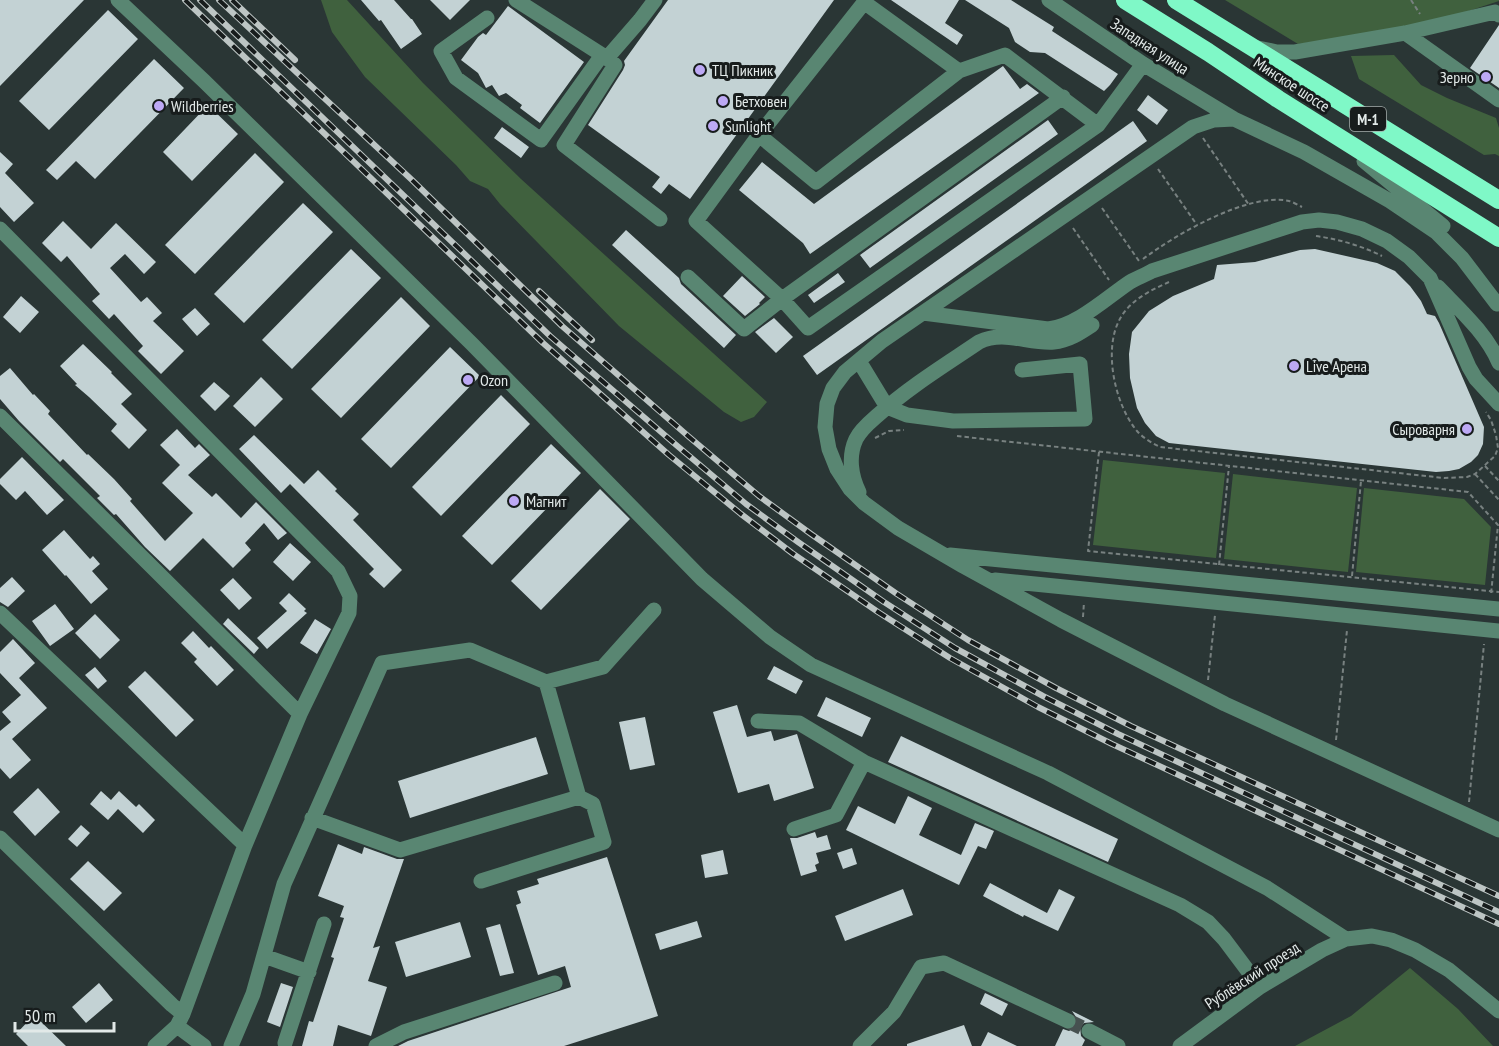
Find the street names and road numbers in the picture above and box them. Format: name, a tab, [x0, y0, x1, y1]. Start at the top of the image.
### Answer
street label: Западная улица	[1107, 13, 1193, 79]
street label: Минское шоссе	[1250, 52, 1334, 116]
road number: М-1	[1350, 107, 1386, 131]
street label: Рублёвский проезд	[1201, 937, 1303, 1013]

